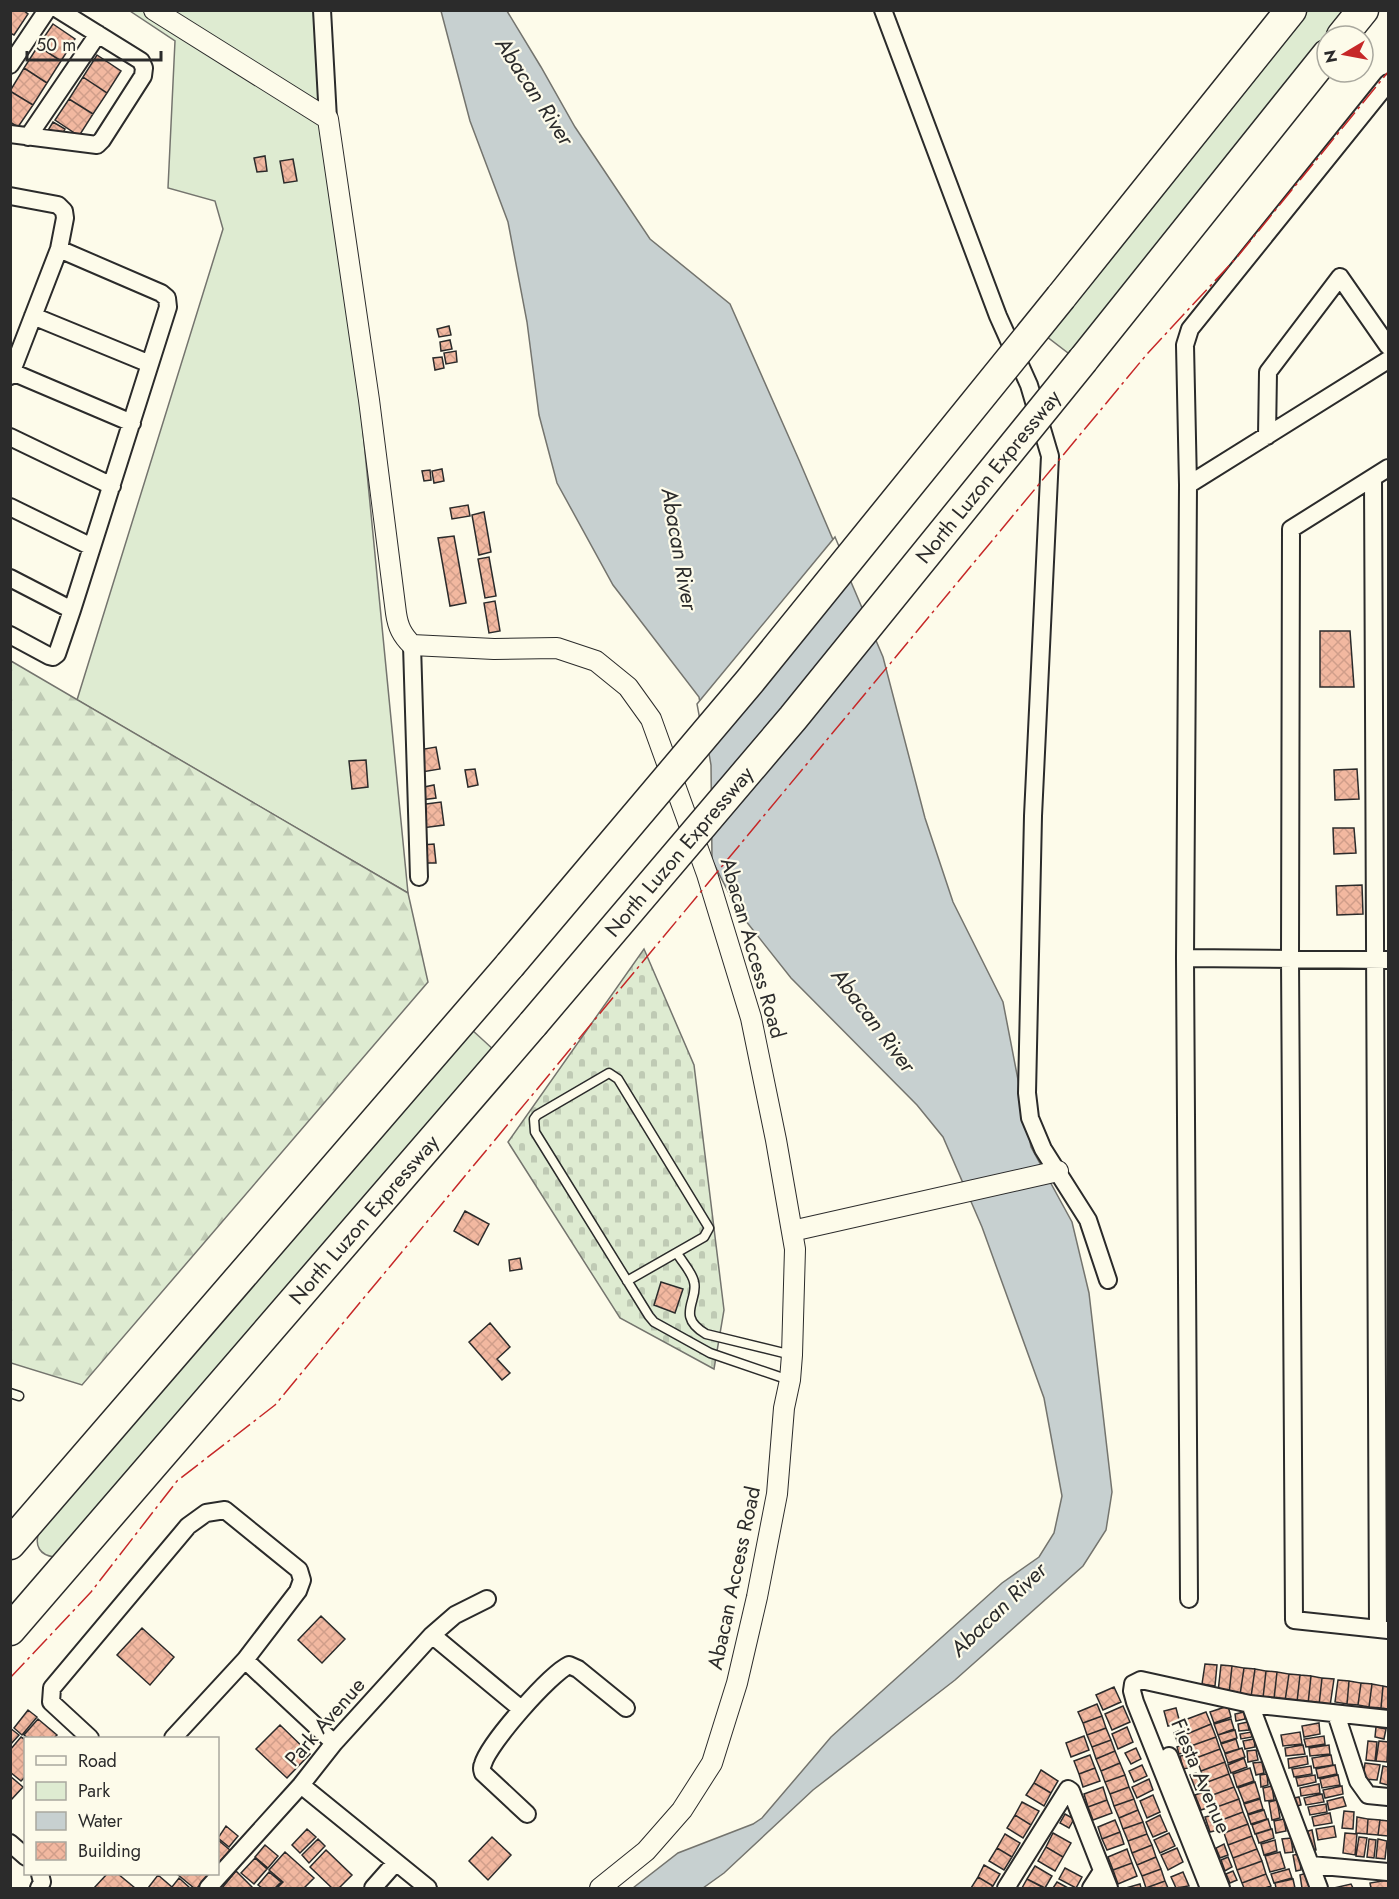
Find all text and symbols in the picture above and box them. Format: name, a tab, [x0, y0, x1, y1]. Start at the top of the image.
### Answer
scale bar	[27, 24, 160, 62]
north arrow	[1315, 24, 1375, 84]
water label: Abacan River	[487, 30, 583, 153]
text: 50 m	[36, 32, 76, 58]
text: N	[1318, 48, 1343, 65]
street label: North Luzon Expressway	[909, 383, 1069, 570]
water label: Abacan River	[653, 484, 707, 614]
street label: North Luzon Expressway	[598, 759, 761, 944]
street label: Abacan Access Road	[713, 854, 793, 1042]
water label: Abacan River	[823, 960, 925, 1080]
street label: North Luzon Expressway	[282, 1128, 447, 1311]
street label: Abacan Access Road	[700, 1484, 768, 1672]
water label: Abacan River	[942, 1553, 1055, 1664]
street label: Park Avenue	[278, 1671, 372, 1773]
street label: Fiesta Avenue	[1163, 1714, 1239, 1838]
legend	[24, 1737, 219, 1875]
text: Road	[78, 1748, 117, 1774]
text: Park	[78, 1778, 110, 1804]
text: Water	[78, 1808, 123, 1834]
text: Building	[78, 1838, 141, 1864]

